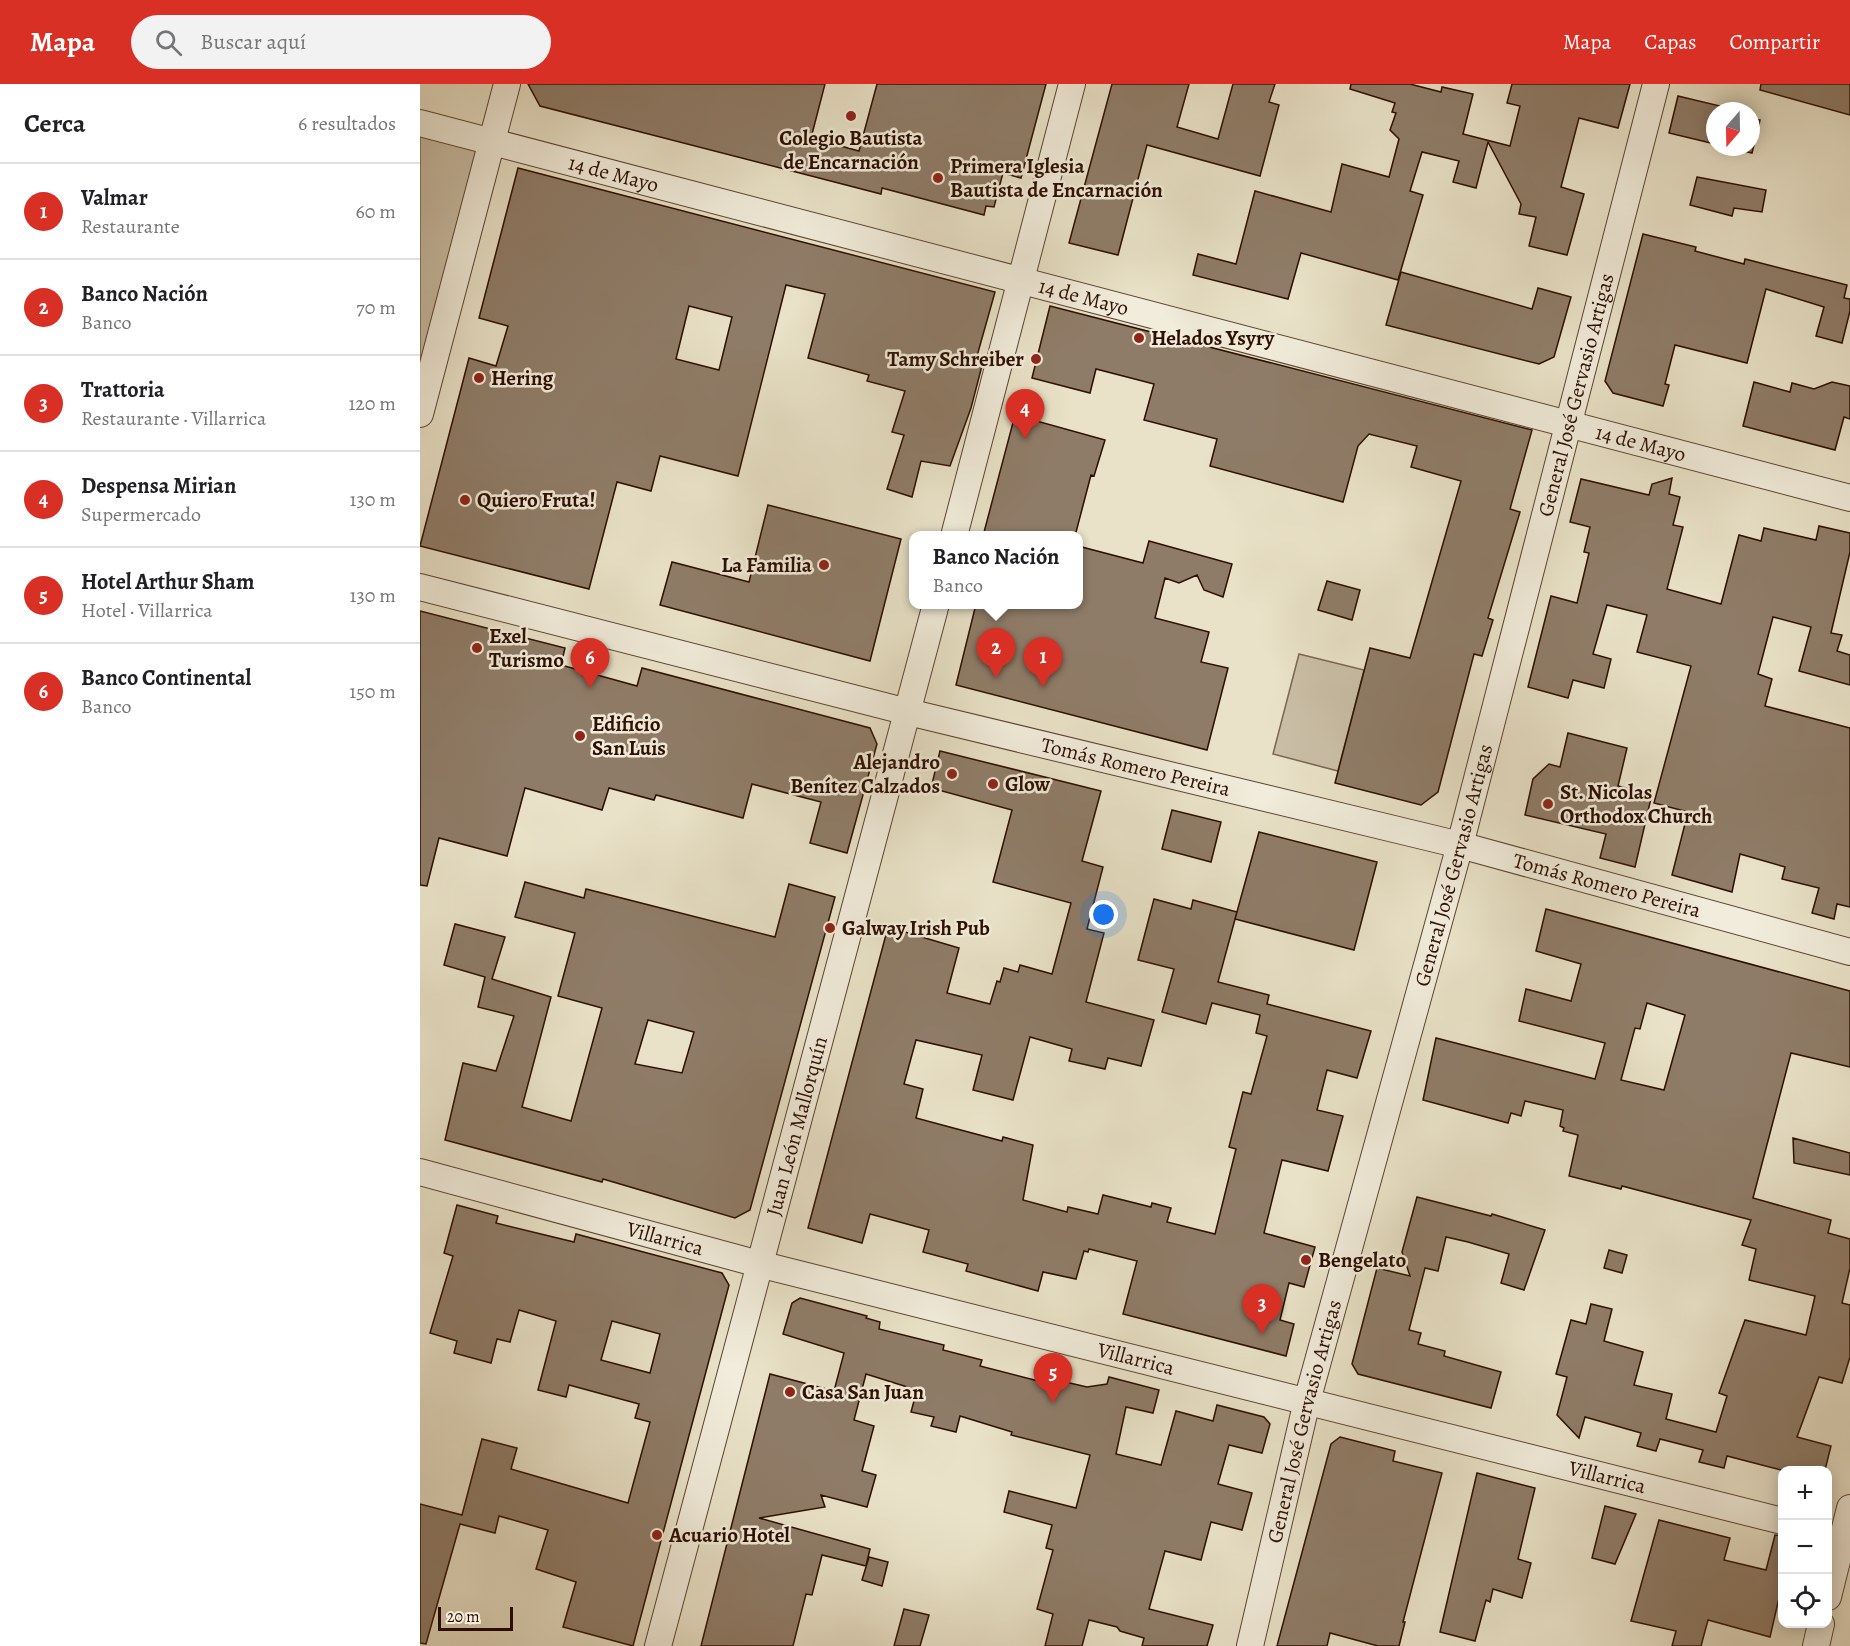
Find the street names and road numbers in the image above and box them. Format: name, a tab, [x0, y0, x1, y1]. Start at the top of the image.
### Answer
street label: 14 de Mayo	[565, 148, 662, 199]
street label: General José Gervasio Artigas	[1531, 270, 1621, 519]
street label: 14 de Mayo	[1035, 272, 1132, 322]
street label: 14 de Mayo	[1593, 418, 1689, 468]
street label: Tomás Romero Pereira	[1038, 731, 1233, 803]
street label: General José Gervasio Artigas	[1408, 741, 1499, 990]
street label: Tomás Romero Pereira	[1510, 846, 1704, 924]
street label: Juan León Mallorquín	[759, 1033, 834, 1219]
street label: Villarrica	[623, 1214, 707, 1262]
street label: General José Gervasio Artigas	[1260, 1297, 1348, 1546]
street label: Villarrica	[1094, 1335, 1178, 1382]
street label: Villarrica	[1565, 1454, 1649, 1500]

